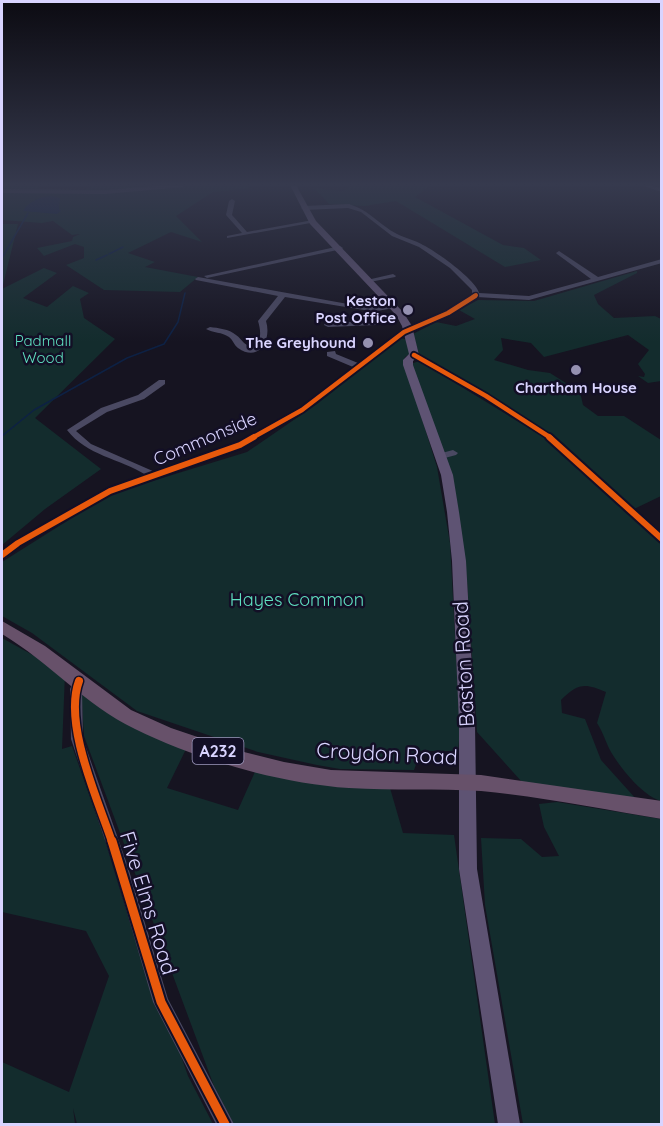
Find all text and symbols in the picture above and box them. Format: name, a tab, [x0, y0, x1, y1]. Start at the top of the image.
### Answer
place label: Keston Post Office	[315, 291, 396, 327]
marker: Keston Post Office	[401, 303, 415, 317]
park label: Padmall Wood	[15, 331, 71, 367]
place label: The Greyhound	[245, 333, 356, 352]
marker: The Greyhound	[361, 336, 375, 350]
marker: Chartham House	[569, 363, 583, 377]
place label: Chartham House	[515, 378, 637, 397]
street label: Commonside	[150, 406, 260, 471]
park label: Hayes Common	[230, 588, 364, 611]
street label: Baston Road	[447, 600, 479, 728]
street label: Croydon Road	[316, 736, 458, 770]
road number: A232	[192, 738, 244, 764]
street label: Five Elms Road	[115, 828, 183, 978]

